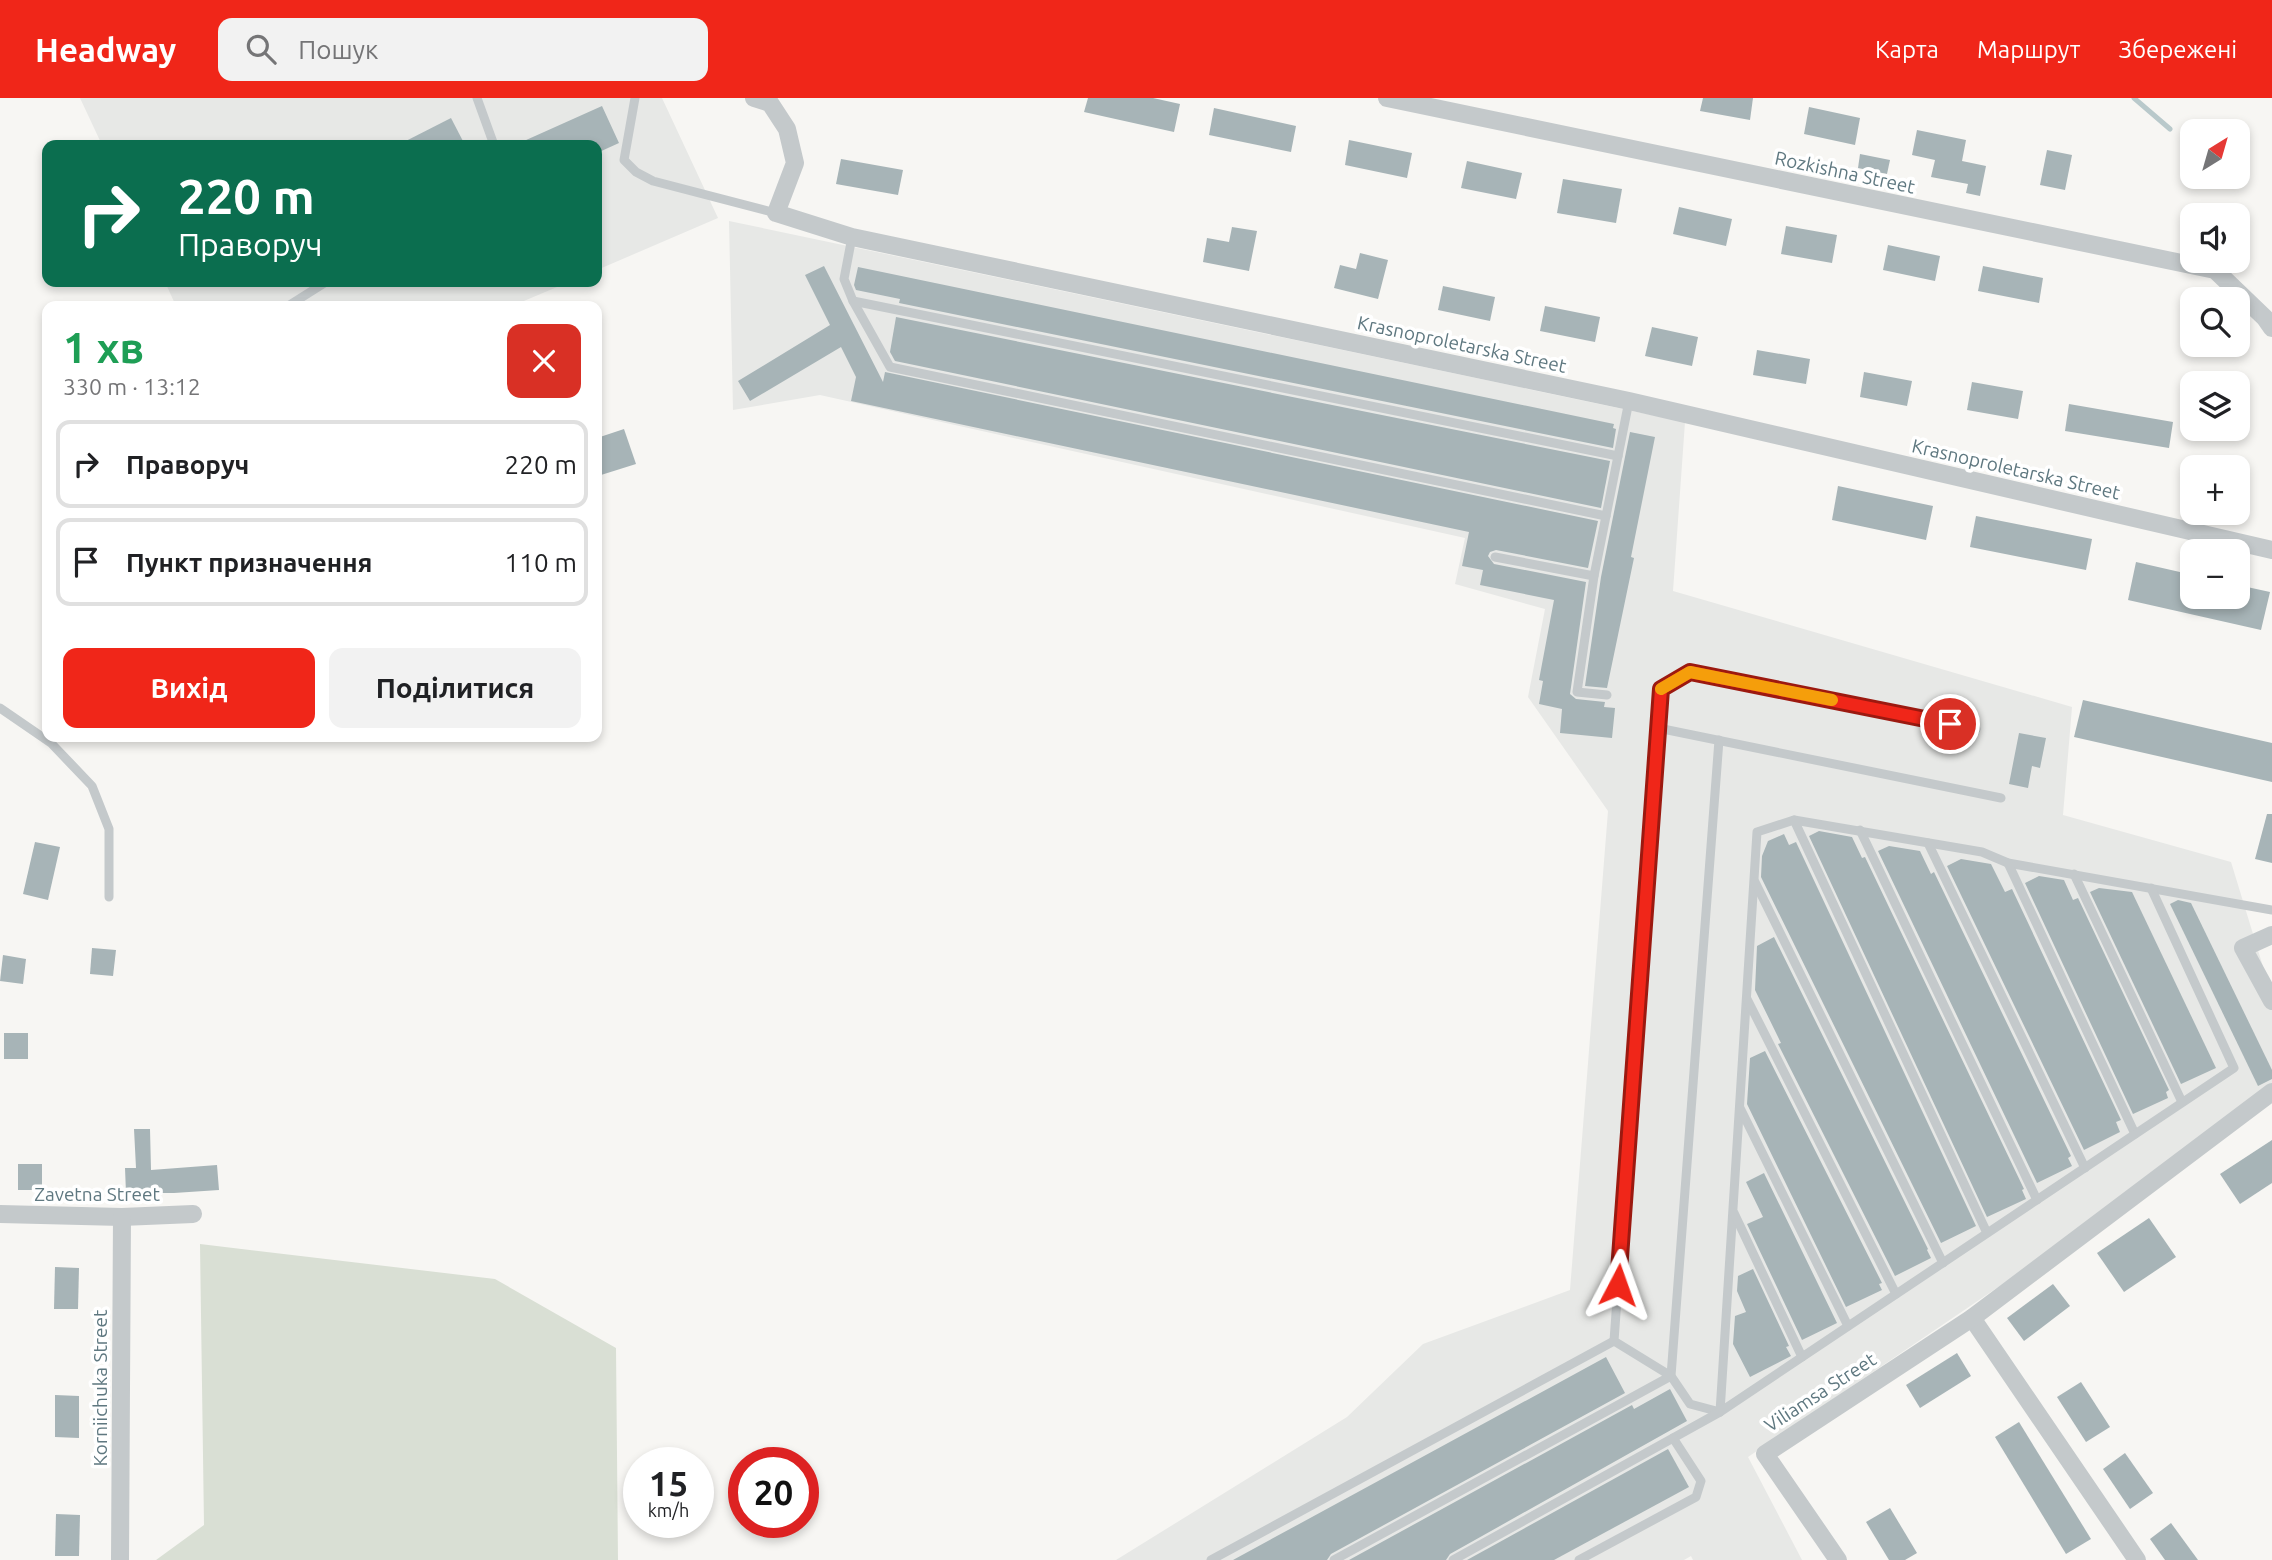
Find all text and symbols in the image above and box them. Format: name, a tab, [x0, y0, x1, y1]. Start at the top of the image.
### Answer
search box	[218, 18, 708, 81]
icon: search	[242, 30, 280, 68]
text: Headway	[35, 31, 176, 68]
text: Пошук	[298, 35, 378, 64]
text: Карта	[1875, 36, 1939, 63]
text: Маршрут	[1977, 36, 2080, 63]
text: Збережені	[2118, 36, 2237, 63]
north arrow	[2180, 119, 2250, 189]
map controls	[2180, 119, 2250, 609]
street label: Rozkishna Street	[1773, 146, 1918, 198]
icon: right	[63, 168, 154, 259]
text: 220 m	[178, 168, 315, 223]
button: sound	[2180, 203, 2250, 273]
text: Праворуч	[178, 226, 323, 262]
button: search	[2180, 287, 2250, 357]
street label: Krasnoproletarska Street	[1356, 311, 1569, 377]
text: 1 хв	[63, 324, 144, 371]
button: close	[507, 324, 581, 398]
button: layers	[2180, 371, 2250, 441]
text: 330 m · 13:12	[63, 374, 201, 399]
street label: Krasnoproletarska Street	[1910, 434, 2123, 504]
icon: right	[67, 445, 105, 483]
text: Праворуч	[126, 450, 249, 479]
text: 220 m	[505, 450, 577, 479]
button: +	[2180, 455, 2250, 525]
button: −	[2180, 539, 2250, 609]
icon: arrive	[67, 543, 105, 581]
text: Пункт призначення	[126, 548, 372, 577]
text: 110 m	[505, 548, 577, 577]
button: Вихід	[63, 648, 315, 728]
button: Поділитися	[329, 648, 581, 728]
pin	[1920, 694, 1980, 754]
icon: arrive	[1931, 705, 1969, 743]
street label: Zavetna Street	[34, 1183, 160, 1205]
position arrow	[1581, 1248, 1655, 1322]
street label: Korniichuka Street	[89, 1309, 111, 1467]
street label: Viliamsa Street	[1760, 1348, 1880, 1436]
speed limit sign: 20	[728, 1447, 819, 1538]
text: 15	[649, 1463, 688, 1503]
text: km/h	[648, 1500, 689, 1520]

